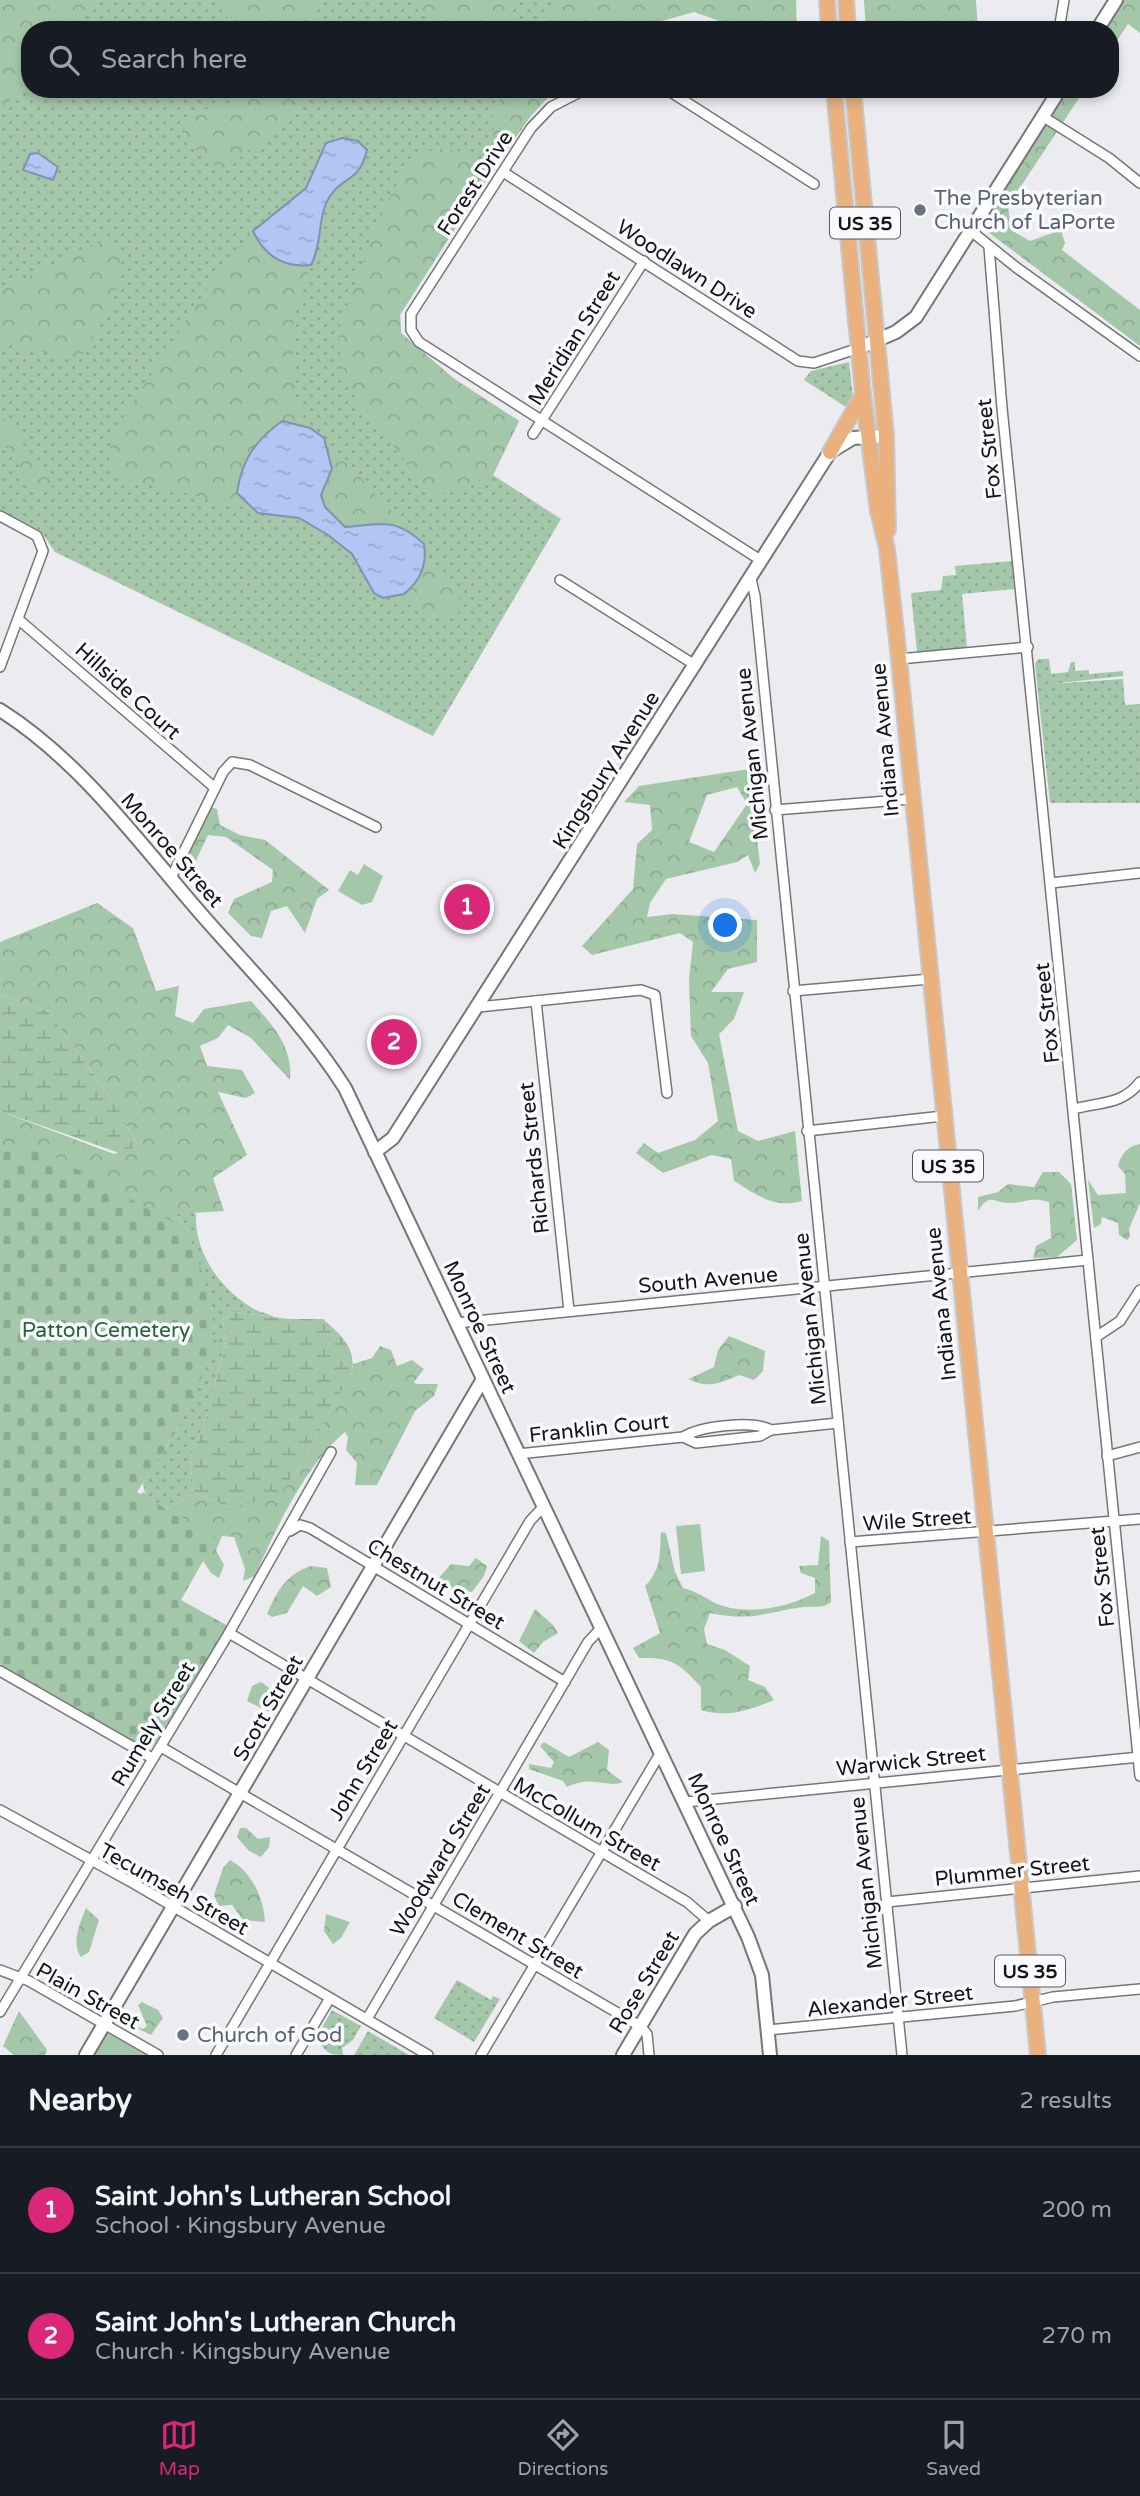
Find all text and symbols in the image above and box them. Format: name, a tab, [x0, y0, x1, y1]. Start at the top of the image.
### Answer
search box	[21, 21, 1119, 98]
icon: search	[45, 41, 83, 79]
text: Search here	[101, 44, 247, 75]
street label: Forest Drive	[432, 126, 519, 240]
place label: The Presbyterian Church of LaPorte	[934, 186, 1116, 235]
marker: The Presbyterian Church of LaPorte	[912, 202, 928, 218]
road number: US 35	[830, 208, 900, 238]
street label: Woodlawn Drive	[612, 215, 762, 324]
street label: Meridian Street	[523, 266, 626, 410]
street label: Fox Street	[972, 397, 1007, 501]
street label: Hillside Court	[70, 638, 185, 745]
street label: Indiana Avenue	[866, 662, 905, 818]
street label: Michigan Avenue	[731, 667, 774, 841]
street label: Kingsbury Avenue	[548, 687, 665, 854]
street label: Monroe Street	[115, 788, 228, 913]
pin: 1	[444, 881, 490, 933]
your location	[708, 908, 742, 942]
street label: Fox Street	[1030, 961, 1065, 1065]
pin: 2	[371, 1016, 417, 1068]
street label: Richards Street	[514, 1081, 555, 1235]
road number: US 35	[913, 1150, 983, 1182]
street label: Indiana Avenue	[921, 1226, 962, 1382]
street label: Michigan Avenue	[789, 1232, 832, 1406]
street label: Monroe Street	[438, 1257, 521, 1397]
street label: South Avenue	[637, 1262, 779, 1299]
park label: Patton Cemetery	[22, 1318, 190, 1343]
street label: Franklin Court	[528, 1409, 670, 1448]
street label: Wile Street	[862, 1504, 972, 1537]
street label: Fox Street	[1085, 1525, 1120, 1629]
street label: Chestnut Street	[362, 1533, 509, 1635]
street label: Scott Street	[228, 1651, 309, 1766]
street label: Rumely Street	[106, 1657, 200, 1791]
street label: John Street	[323, 1715, 403, 1825]
street label: Warwick Street	[835, 1741, 987, 1782]
street label: Monroe Street	[682, 1769, 765, 1909]
street label: McCollum Street	[509, 1772, 665, 1877]
street label: Woodward Street	[385, 1779, 496, 1941]
street label: Michigan Avenue	[845, 1796, 888, 1970]
street label: Tecumseh Street	[95, 1838, 253, 1941]
street label: Plummer Street	[933, 1851, 1091, 1892]
street label: Clement Street	[447, 1886, 588, 1984]
street label: Rose Street	[604, 1926, 685, 2038]
road number: US 35	[995, 1955, 1065, 1986]
street label: Plain Street	[32, 1958, 144, 2035]
street label: Alexander Street	[806, 1980, 974, 2023]
place label: Church of God	[197, 2023, 342, 2048]
marker: Church of God	[175, 2027, 191, 2043]
text: Nearby	[28, 2082, 132, 2119]
text: 2 results	[1019, 2087, 1112, 2115]
text: Saint John's Lutheran School	[95, 2181, 451, 2212]
text: 1	[44, 2196, 58, 2224]
text: 200 m	[1042, 2196, 1112, 2224]
text: School · Kingsbury Avenue	[95, 2212, 386, 2240]
text: Saint John's Lutheran Church	[95, 2307, 456, 2338]
text: 2	[44, 2322, 58, 2350]
text: 270 m	[1042, 2322, 1112, 2350]
text: Church · Kingsbury Avenue	[95, 2338, 390, 2366]
tab: Map	[159, 2416, 200, 2480]
tab: Directions	[518, 2416, 609, 2480]
tab: Saved	[926, 2416, 981, 2480]

